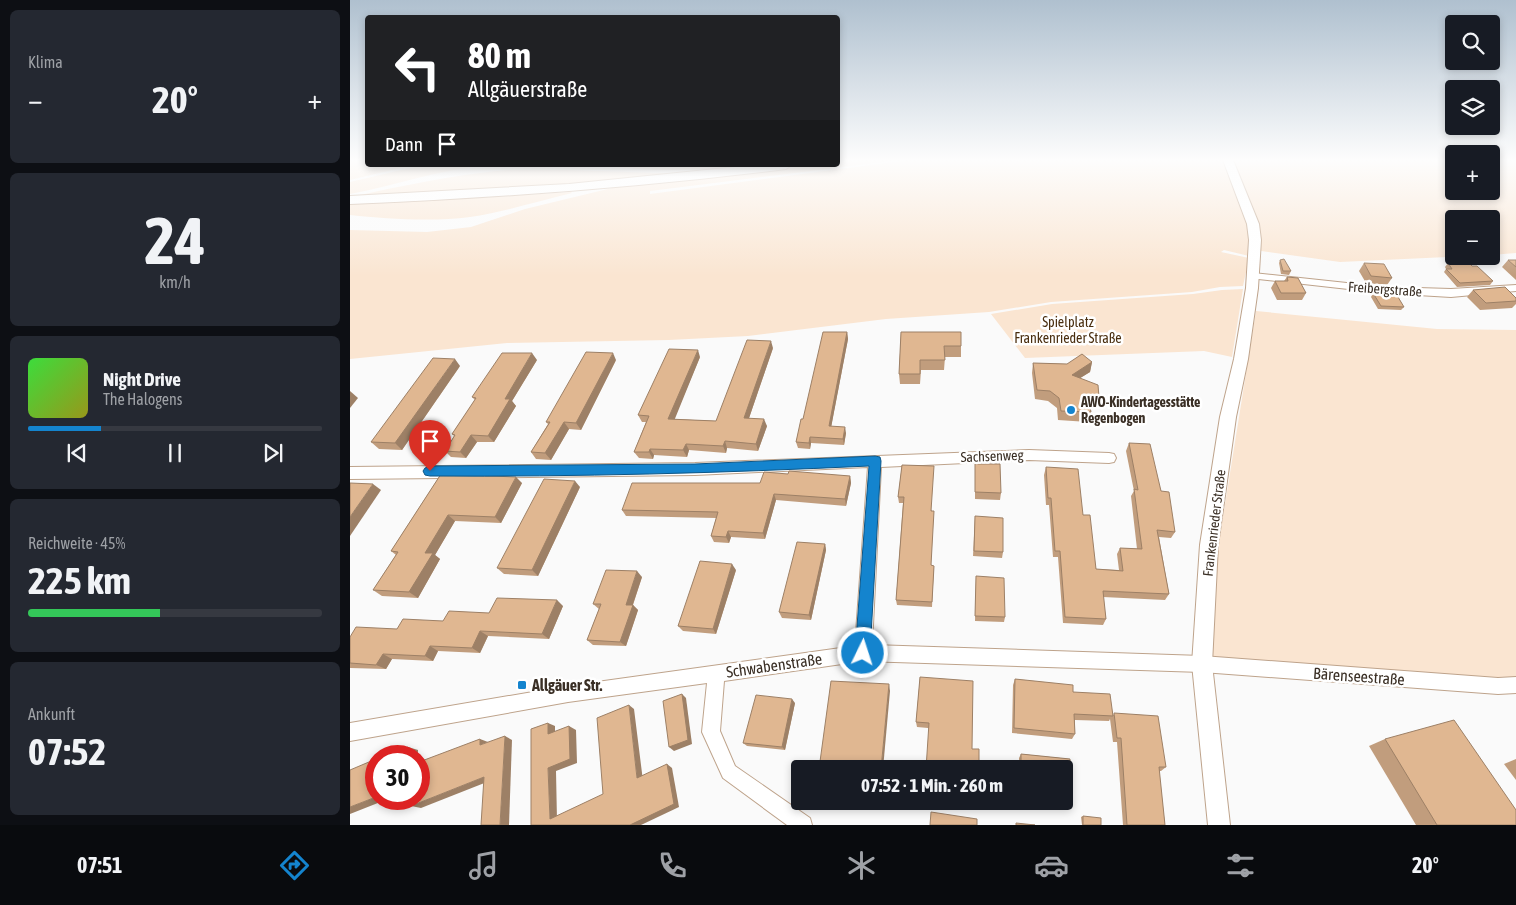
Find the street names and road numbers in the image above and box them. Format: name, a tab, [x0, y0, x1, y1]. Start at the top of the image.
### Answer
street label: Freibergstraße	[1348, 278, 1422, 300]
street label: Sachsenweg	[960, 447, 1024, 465]
street label: Frankenrieder Straße	[1200, 469, 1228, 577]
street label: Schwabenstraße	[725, 649, 823, 681]
street label: Bärenseestraße	[1313, 664, 1405, 688]

